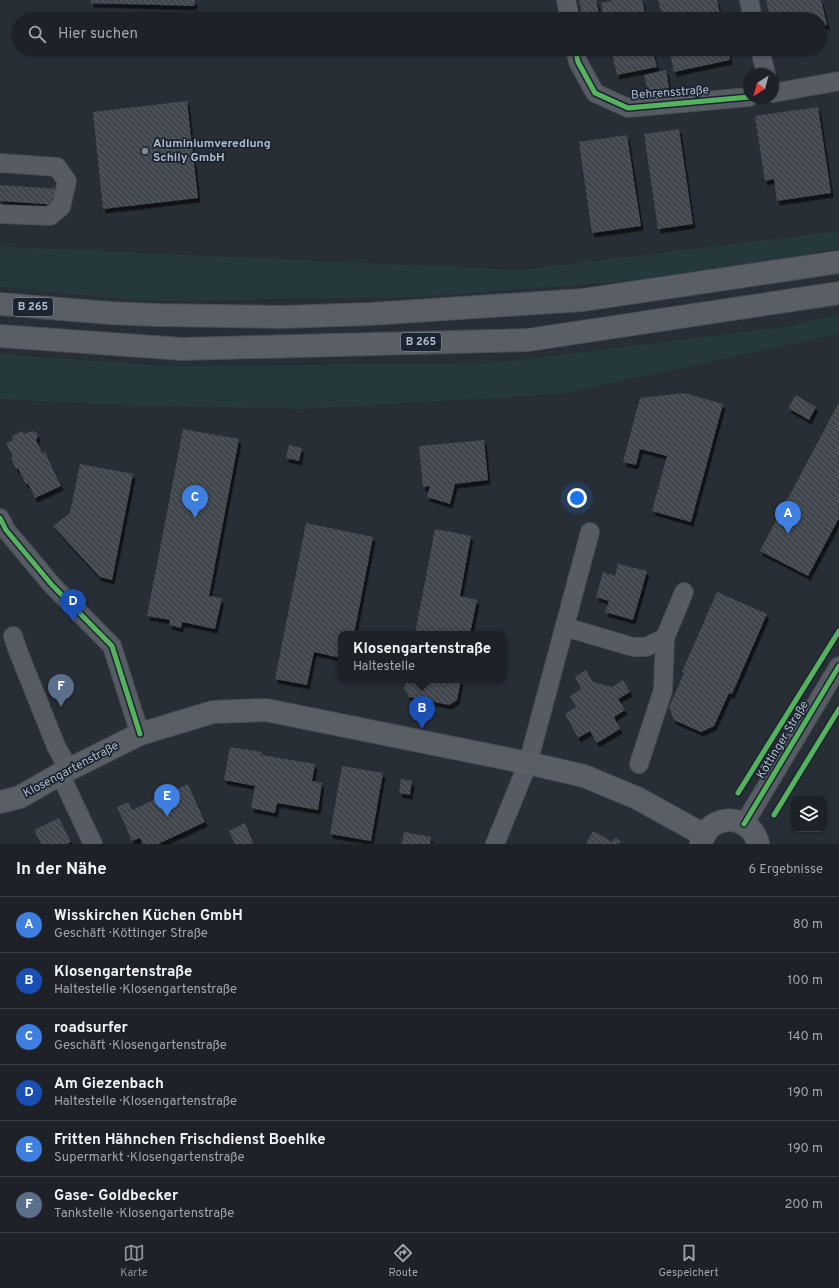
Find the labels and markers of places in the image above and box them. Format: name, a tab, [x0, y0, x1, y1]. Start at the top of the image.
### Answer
place label: Aluminiumveredlung Schily GmbH	[153, 136, 271, 166]
marker: Aluminiumveredlung Schily GmbH	[140, 146, 150, 156]
pin: C	[182, 485, 208, 518]
pin: A	[775, 501, 801, 534]
pin: D	[60, 589, 86, 622]
pin: F	[48, 674, 74, 707]
pin: B	[409, 696, 435, 729]
pin: E	[154, 784, 180, 817]

